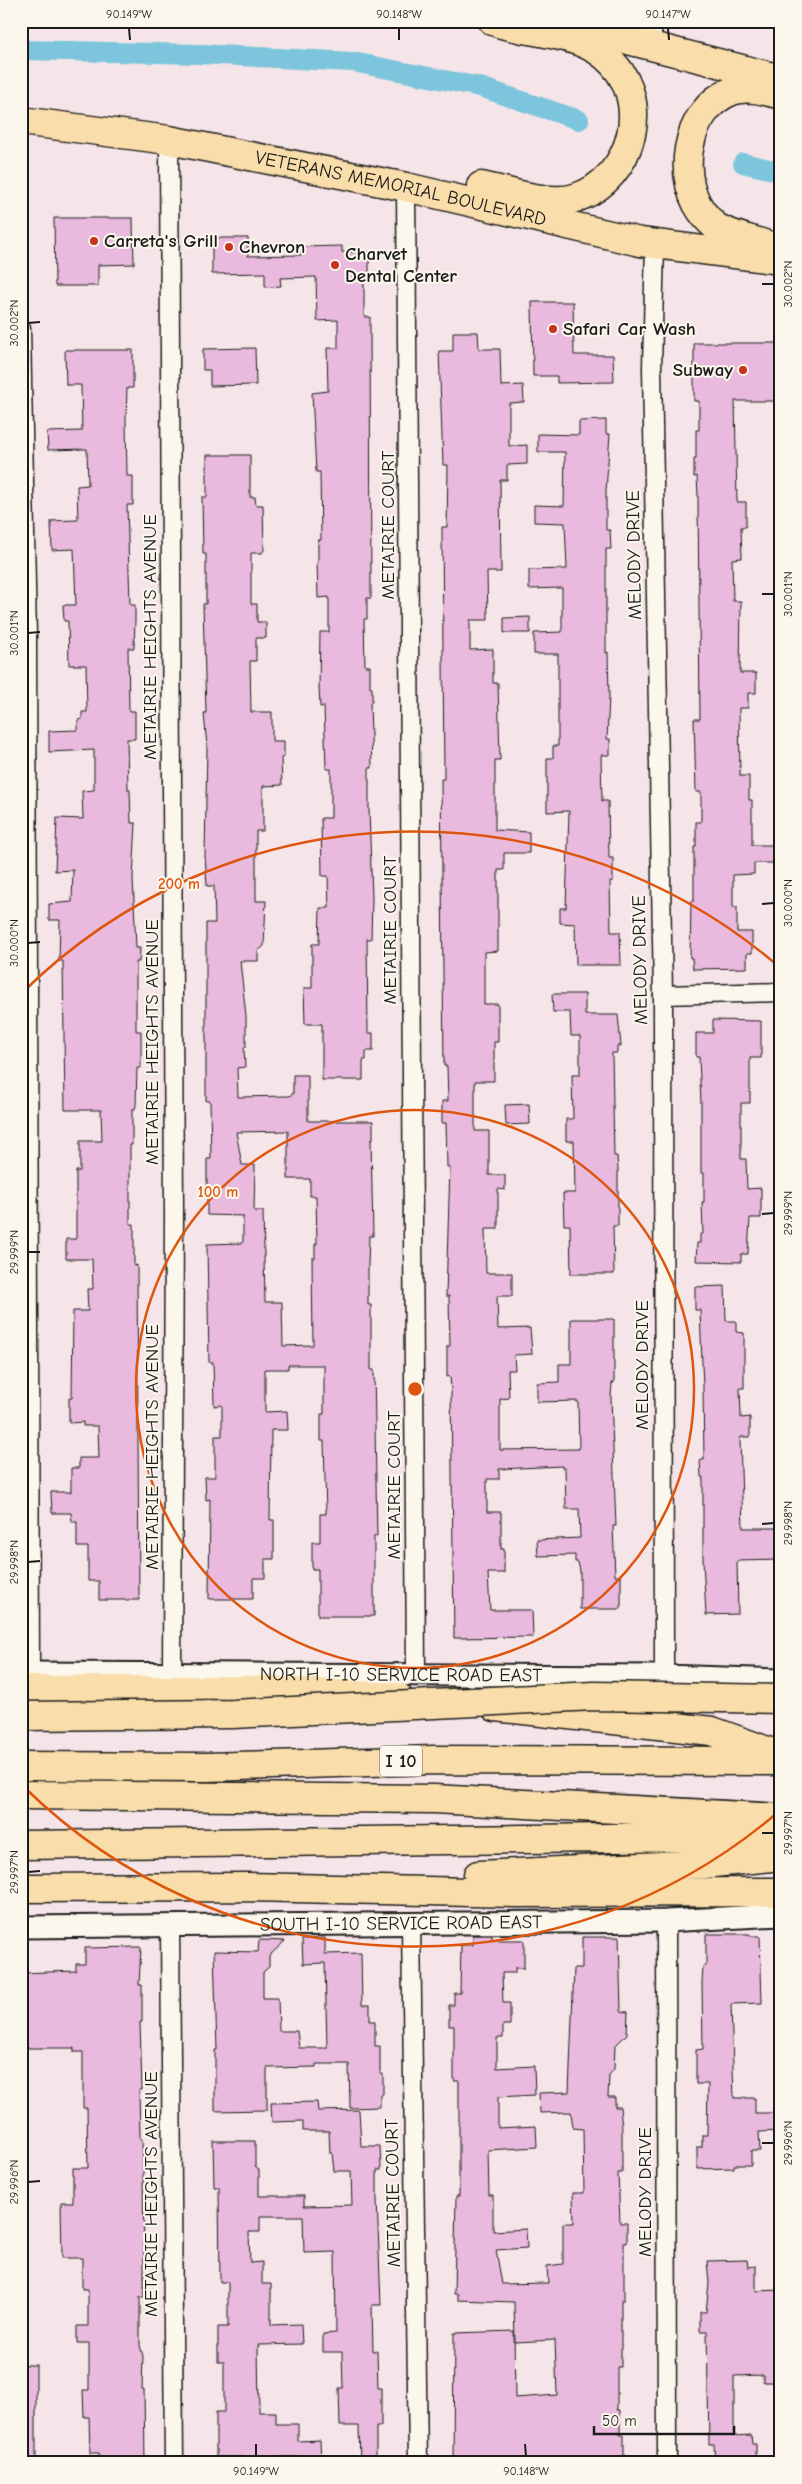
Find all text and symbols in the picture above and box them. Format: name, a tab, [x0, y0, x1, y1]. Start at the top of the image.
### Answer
text: 90.149°W	[106, 7, 152, 21]
text: 90.148°W	[376, 7, 422, 21]
text: 90.147°W	[645, 7, 691, 21]
street label: VETERANS MEMORIAL BOULEVARD	[253, 146, 549, 231]
place label: Carreta's Grill	[104, 230, 218, 252]
marker: Carreta's Grill	[88, 235, 100, 247]
place label: Chevron	[239, 236, 305, 258]
marker: Chevron	[223, 241, 235, 253]
place label: Charvet Dental Center	[345, 243, 457, 287]
marker: Charvet Dental Center	[329, 259, 341, 271]
text: 30.002°N	[781, 261, 795, 307]
text: 30.002°N	[7, 300, 21, 346]
place label: Safari Car Wash	[563, 318, 696, 340]
marker: Safari Car Wash	[547, 323, 559, 335]
place label: Subway	[673, 359, 733, 381]
marker: Subway	[737, 364, 749, 376]
street label: METAIRIE COURT	[377, 450, 399, 599]
street label: MELODY DRIVE	[622, 490, 646, 620]
street label: METAIRIE HEIGHTS AVENUE	[139, 514, 161, 760]
text: 30.001°N	[781, 571, 795, 617]
text: 30.001°N	[7, 610, 21, 656]
street label: METAIRIE COURT	[379, 855, 401, 1004]
text: 200 m	[158, 875, 200, 893]
text: 30.000°N	[781, 879, 795, 927]
street label: MELODY DRIVE	[628, 895, 652, 1025]
text: 30.000°N	[7, 919, 21, 967]
street label: METAIRIE HEIGHTS AVENUE	[141, 919, 163, 1165]
text: 100 m	[198, 1183, 238, 1201]
text: 29.999°N	[781, 1191, 795, 1235]
text: 29.999°N	[7, 1230, 21, 1274]
street label: MELODY DRIVE	[631, 1300, 653, 1430]
street label: METAIRIE HEIGHTS AVENUE	[141, 1324, 163, 1570]
centre of rings	[406, 1380, 424, 1398]
street label: METAIRIE COURT	[383, 1410, 405, 1559]
text: 29.998°N	[781, 1501, 795, 1545]
text: 29.998°N	[7, 1540, 21, 1584]
street label: NORTH I-10 SERVICE ROAD EAST	[260, 1663, 542, 1686]
road number: I 10	[380, 1745, 422, 1776]
text: 29.997°N	[781, 1811, 795, 1855]
text: 29.997°N	[7, 1850, 21, 1894]
street label: SOUTH I-10 SERVICE ROAD EAST	[260, 1911, 542, 1936]
street label: METAIRIE HEIGHTS AVENUE	[140, 2071, 162, 2317]
street label: METAIRIE COURT	[381, 2118, 405, 2268]
text: 29.996°N	[781, 2121, 795, 2165]
street label: MELODY DRIVE	[634, 2127, 656, 2257]
text: 29.996°N	[7, 2160, 21, 2204]
scale bar	[594, 2404, 734, 2436]
text: 50 m	[602, 2412, 637, 2430]
text: 90.149°W	[233, 2464, 279, 2478]
text: 90.148°W	[503, 2464, 549, 2478]

